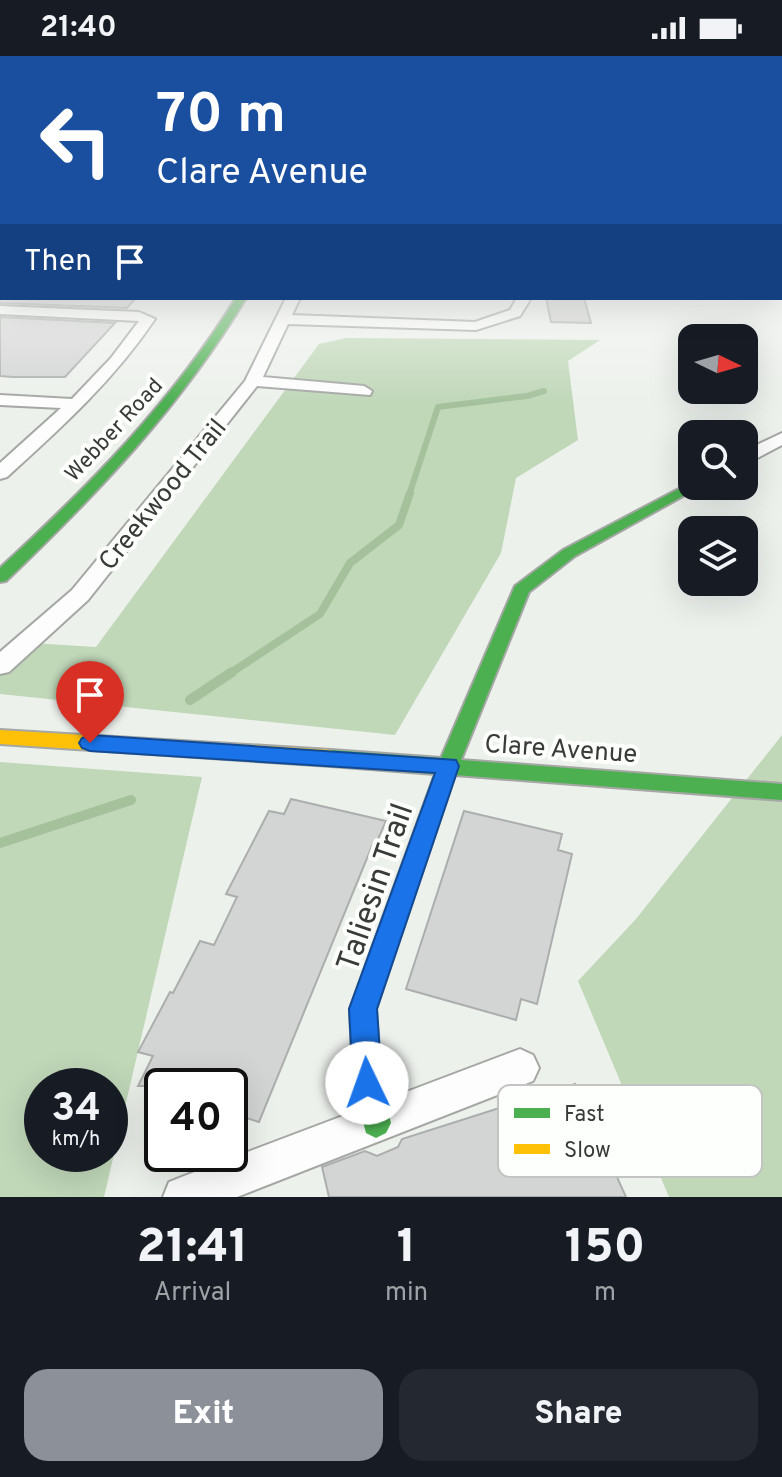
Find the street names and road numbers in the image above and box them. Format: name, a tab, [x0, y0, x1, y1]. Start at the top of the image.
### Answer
street label: Webber Road	[60, 373, 170, 488]
street label: Creekwood Trail	[93, 413, 235, 578]
street label: Clare Avenue	[483, 729, 638, 772]
street label: Taliesin Trail	[329, 799, 424, 977]

